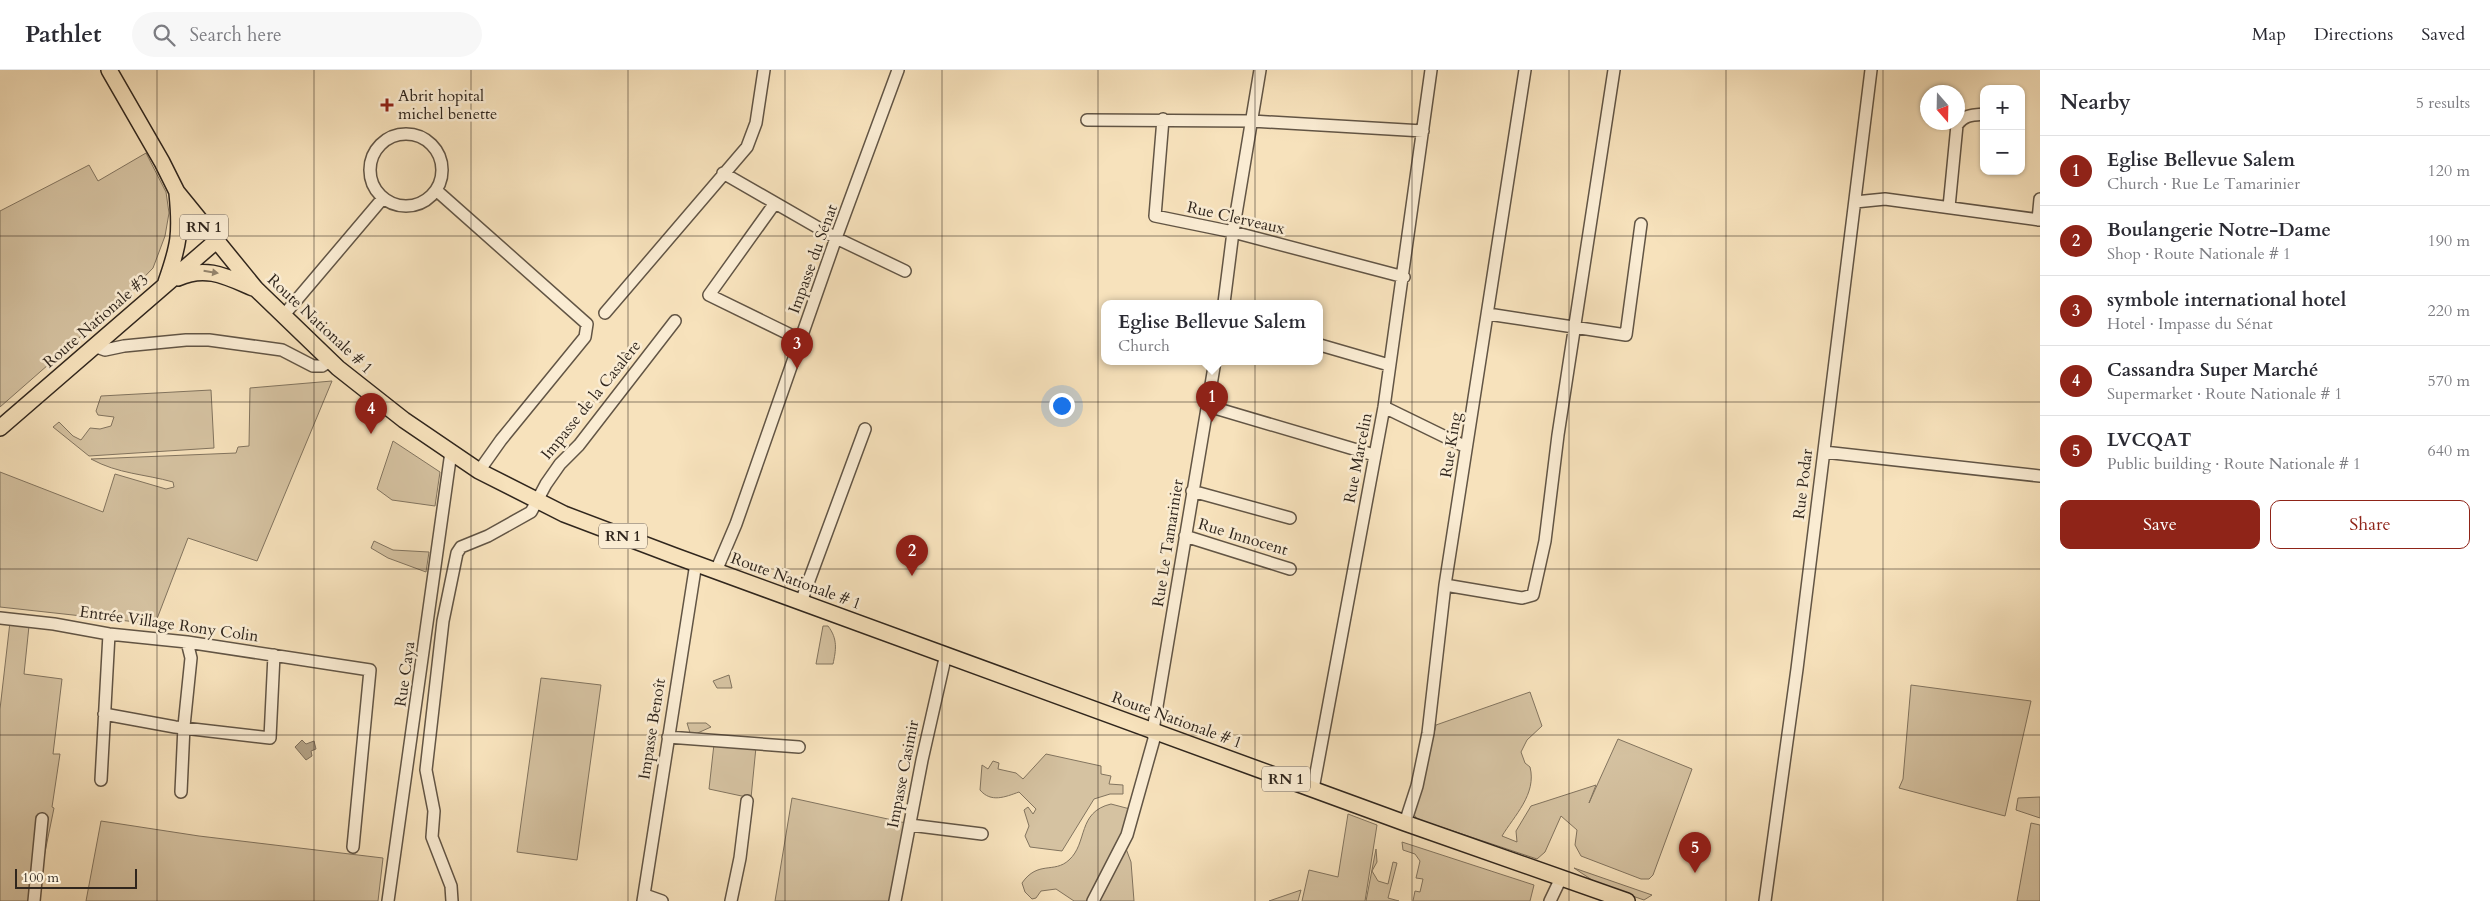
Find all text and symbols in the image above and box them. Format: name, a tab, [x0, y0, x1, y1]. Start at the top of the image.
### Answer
search box	[132, 12, 482, 57]
text: Pathlet	[25, 18, 102, 51]
icon: search	[150, 21, 178, 49]
text: Search here	[190, 22, 282, 48]
text: Map	[2252, 22, 2286, 47]
text: Directions	[2314, 22, 2393, 47]
text: Saved	[2421, 22, 2465, 47]
place label: Abrit hopital michel benette	[398, 85, 497, 125]
north arrow	[1920, 85, 1965, 130]
map controls	[1980, 85, 2025, 175]
button: +	[1980, 85, 2025, 130]
text: Nearby	[2060, 88, 2131, 117]
text: 5 results	[2416, 92, 2470, 114]
marker: Abrit hopital michel benette	[380, 98, 394, 112]
button: −	[1980, 130, 2025, 175]
text: Eglise Bellevue Salem	[2107, 147, 2295, 173]
text: 1	[2072, 160, 2080, 182]
text: 120 m	[2428, 160, 2470, 182]
text: Church · Rue Le Tamarinier	[2107, 173, 2300, 195]
street label: Rue Clerveaux	[1185, 196, 1287, 240]
street label: Impasse du Sénat	[783, 201, 843, 317]
road number: RN 1	[180, 214, 228, 240]
text: Boulangerie Notre-Dame	[2107, 217, 2331, 243]
text: 2	[2072, 230, 2080, 252]
text: 190 m	[2428, 230, 2470, 252]
text: Shop · Route Nationale # 1	[2107, 243, 2291, 265]
street label: Route Nationale #3	[39, 269, 153, 373]
one-way arrow	[203, 269, 219, 277]
street label: Route Nationale # 1	[262, 269, 378, 379]
text: symbole international hotel	[2107, 287, 2346, 313]
popup	[1101, 300, 1323, 365]
text: 3	[2072, 300, 2080, 322]
text: 220 m	[2428, 300, 2470, 322]
text: Eglise Bellevue Salem	[1118, 309, 1306, 335]
text: Hotel · Impasse du Sénat	[2107, 313, 2273, 335]
pin: 3	[781, 328, 813, 369]
text: Church	[1118, 335, 1170, 357]
street label: Impasse de la Casalère	[536, 336, 646, 464]
text: Cassandra Super Marché	[2107, 357, 2318, 383]
text: 4	[2072, 370, 2080, 392]
text: 570 m	[2428, 370, 2470, 392]
pin: 1	[1196, 381, 1228, 422]
text: Supermarket · Route Nationale # 1	[2107, 383, 2343, 405]
pin: 4	[355, 393, 387, 434]
your location	[1049, 393, 1075, 419]
street label: Rue Marcelin	[1338, 411, 1378, 505]
street label: Rue King	[1435, 411, 1467, 479]
text: LVCQAT	[2107, 427, 2191, 453]
text: 5	[2072, 440, 2080, 462]
text: 640 m	[2428, 440, 2470, 462]
street label: Rue Podar	[1788, 447, 1818, 520]
text: Public building · Route Nationale # 1	[2107, 453, 2361, 475]
street label: Rue Le Tamarinier	[1147, 478, 1189, 608]
button: Save	[2060, 500, 2260, 549]
button: Share	[2270, 500, 2470, 549]
street label: Rue Innocent	[1196, 513, 1290, 561]
road number: RN 1	[599, 524, 647, 548]
pin: 2	[896, 535, 928, 576]
street label: Route Nationale # 1	[728, 547, 864, 615]
street label: Entrée Village Rony Colin	[78, 601, 260, 647]
street label: Rue Caya	[390, 640, 420, 708]
street label: Impasse Benoît	[633, 677, 671, 781]
street label: Route Nationale # 1	[1109, 686, 1245, 754]
street label: Impasse Casimir	[882, 718, 924, 830]
road number: RN 1	[1262, 766, 1310, 792]
pin: 5	[1679, 832, 1711, 873]
scale bar	[15, 866, 138, 889]
text: 100 m	[22, 868, 59, 887]

